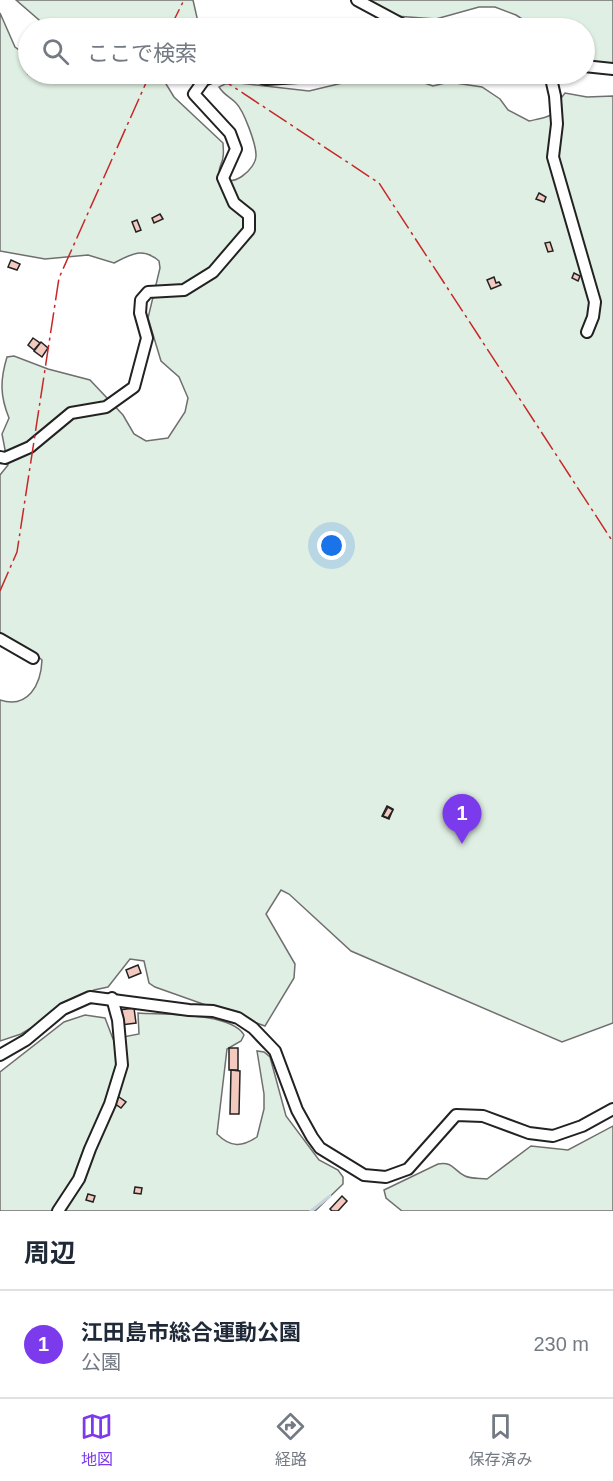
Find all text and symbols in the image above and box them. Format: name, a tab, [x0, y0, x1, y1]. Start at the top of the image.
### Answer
search box	[18, 18, 595, 84]
icon: search	[39, 35, 72, 68]
text: ここで検索	[87, 41, 197, 66]
your location	[317, 531, 346, 560]
pin: 1	[442, 794, 482, 844]
text: 周辺	[24, 1238, 76, 1268]
text: 江田島市総合運動公園	[81, 1320, 301, 1345]
text: 1	[38, 1333, 49, 1355]
text: 230 m	[533, 1333, 589, 1355]
text: 公園	[81, 1351, 121, 1373]
tab: 地図	[80, 1410, 113, 1470]
tab: 経路	[274, 1410, 307, 1470]
tab: 保存済み	[468, 1410, 532, 1470]

